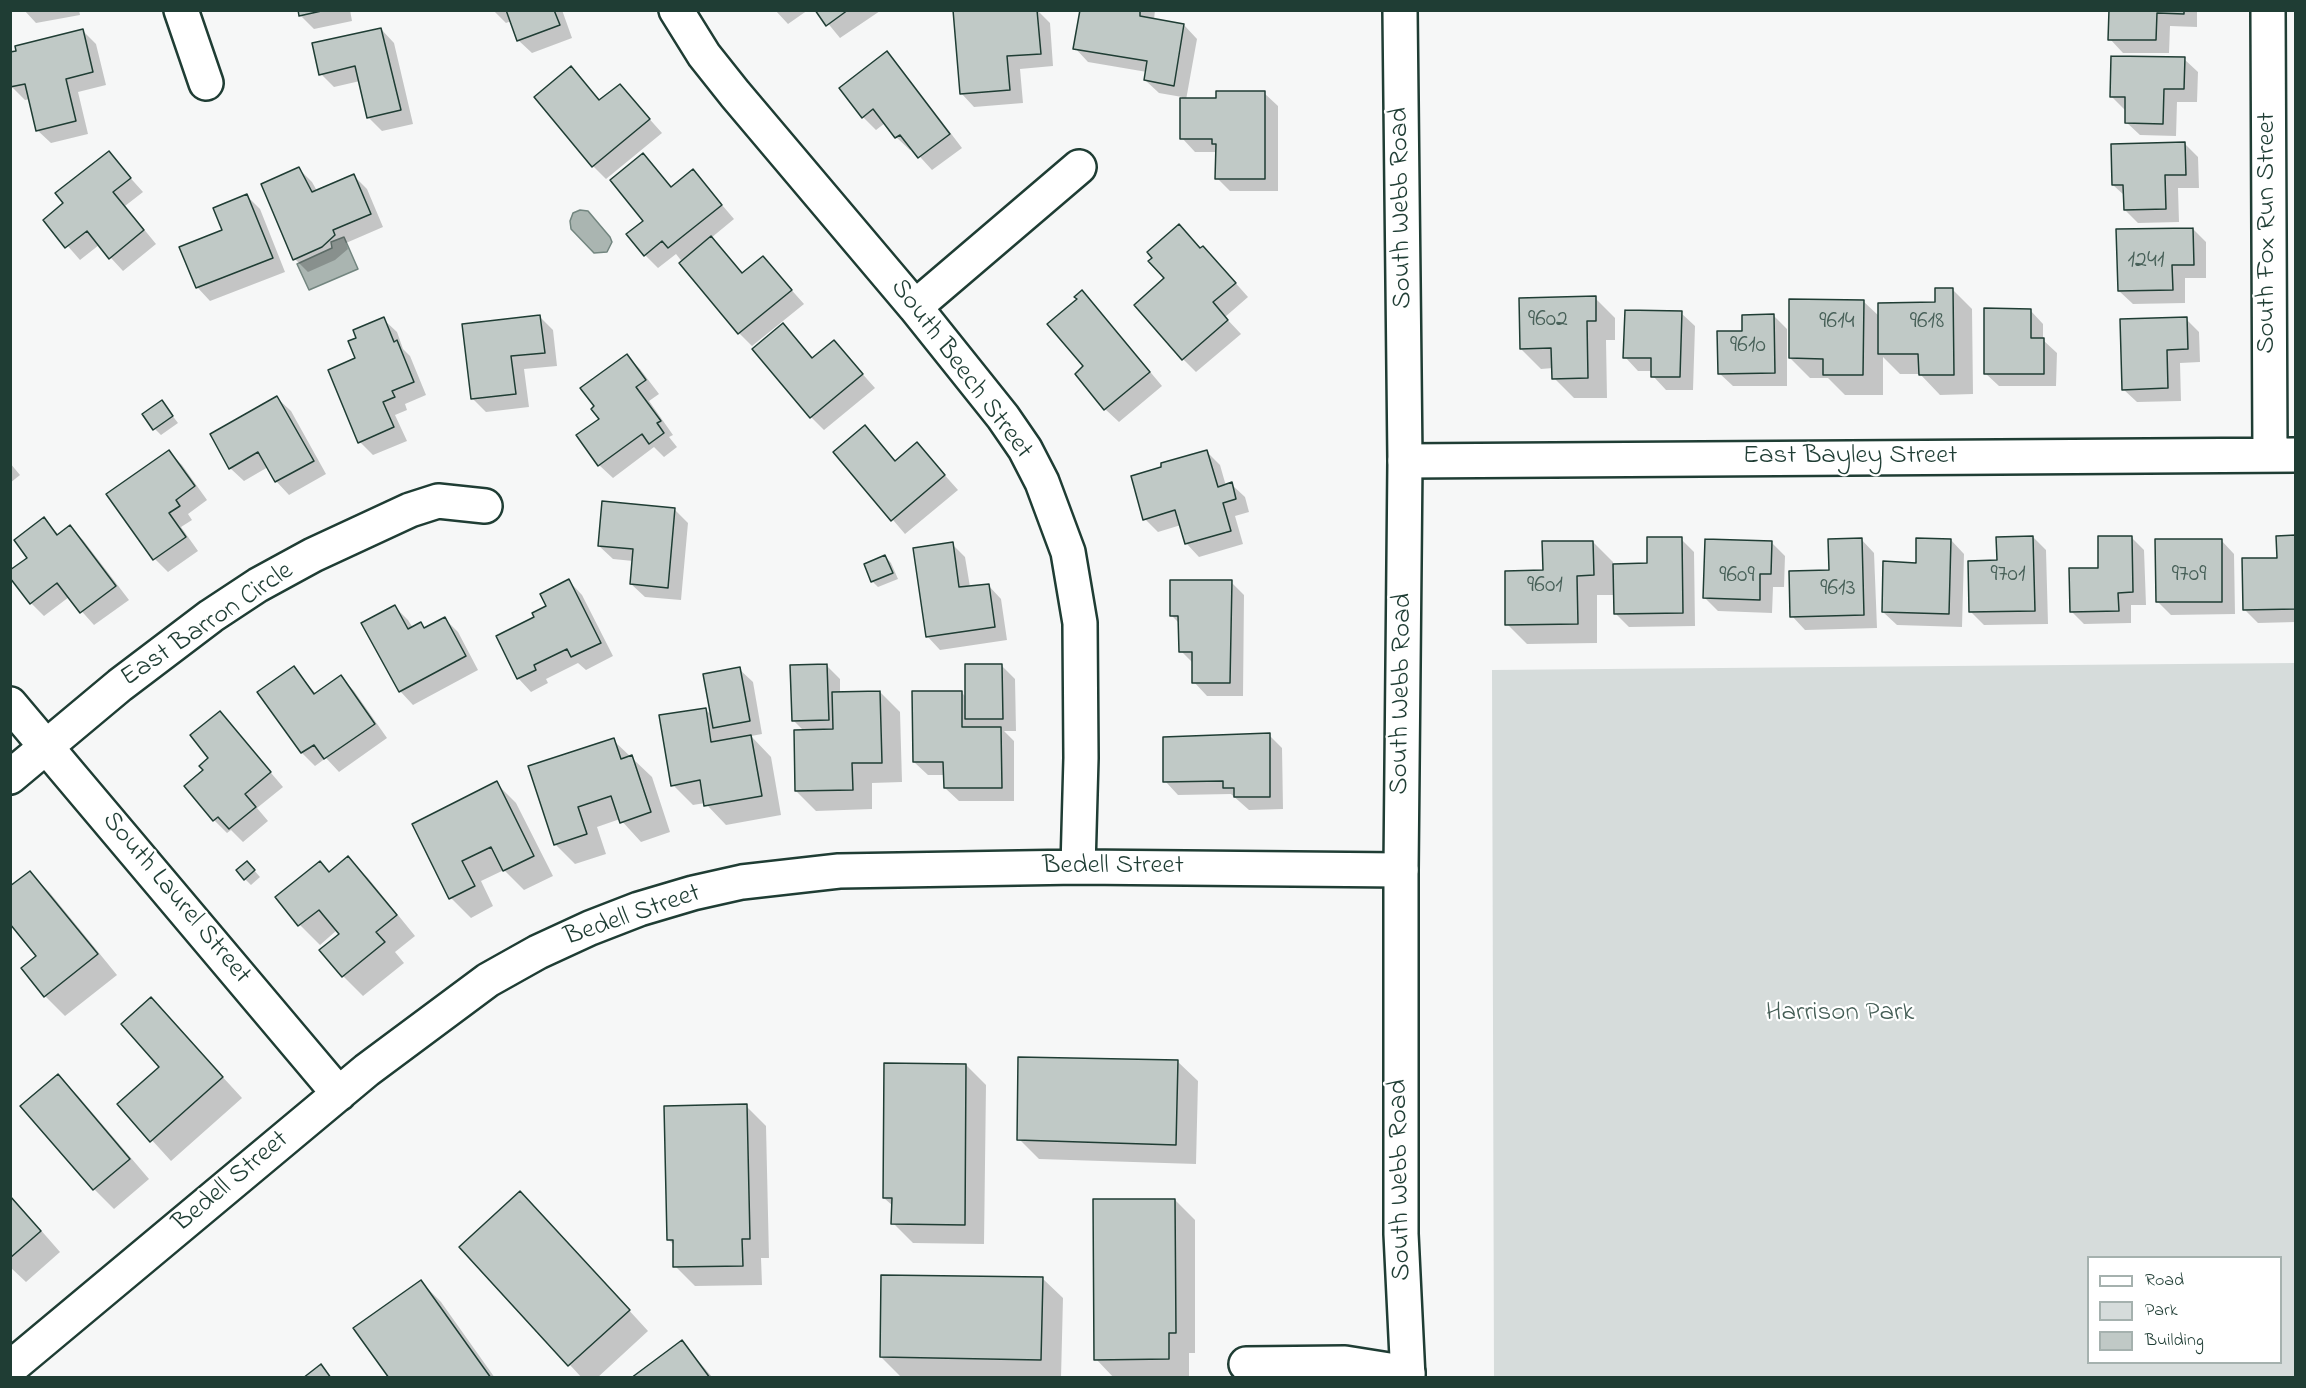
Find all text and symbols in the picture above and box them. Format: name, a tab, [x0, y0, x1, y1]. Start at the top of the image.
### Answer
street label: South Webb Road	[1385, 107, 1421, 309]
street label: South Fox Run Street	[2253, 112, 2285, 354]
house number: 1241	[2127, 248, 2165, 276]
street label: South Beech Street	[882, 273, 1038, 467]
house number: 9602	[1528, 307, 1568, 335]
house number: 9614	[1819, 309, 1855, 337]
house number: 9618	[1910, 309, 1944, 337]
house number: 9610	[1730, 333, 1766, 361]
street label: East Bayley Street	[1743, 442, 1957, 474]
street label: East Barron Circle	[116, 556, 300, 696]
house number: 9701	[1990, 562, 2026, 590]
house number: 9709	[2172, 562, 2206, 590]
house number: 9609	[1719, 563, 1755, 591]
house number: 9601	[1527, 573, 1563, 601]
house number: 9613	[1820, 576, 1856, 604]
street label: South Webb Road	[1385, 593, 1421, 795]
street label: South Laurel Street	[93, 806, 257, 992]
street label: Bedell Street	[1042, 852, 1184, 884]
street label: Bedell Street	[561, 879, 705, 955]
park label: Harrison Park	[1766, 999, 1914, 1031]
street label: South Webb Road	[1384, 1079, 1420, 1281]
street label: Bedell Street	[167, 1125, 297, 1241]
legend	[2087, 1256, 2282, 1364]
text: Road	[2145, 1268, 2184, 1294]
text: Park	[2145, 1298, 2178, 1324]
text: Building	[2145, 1328, 2204, 1354]

